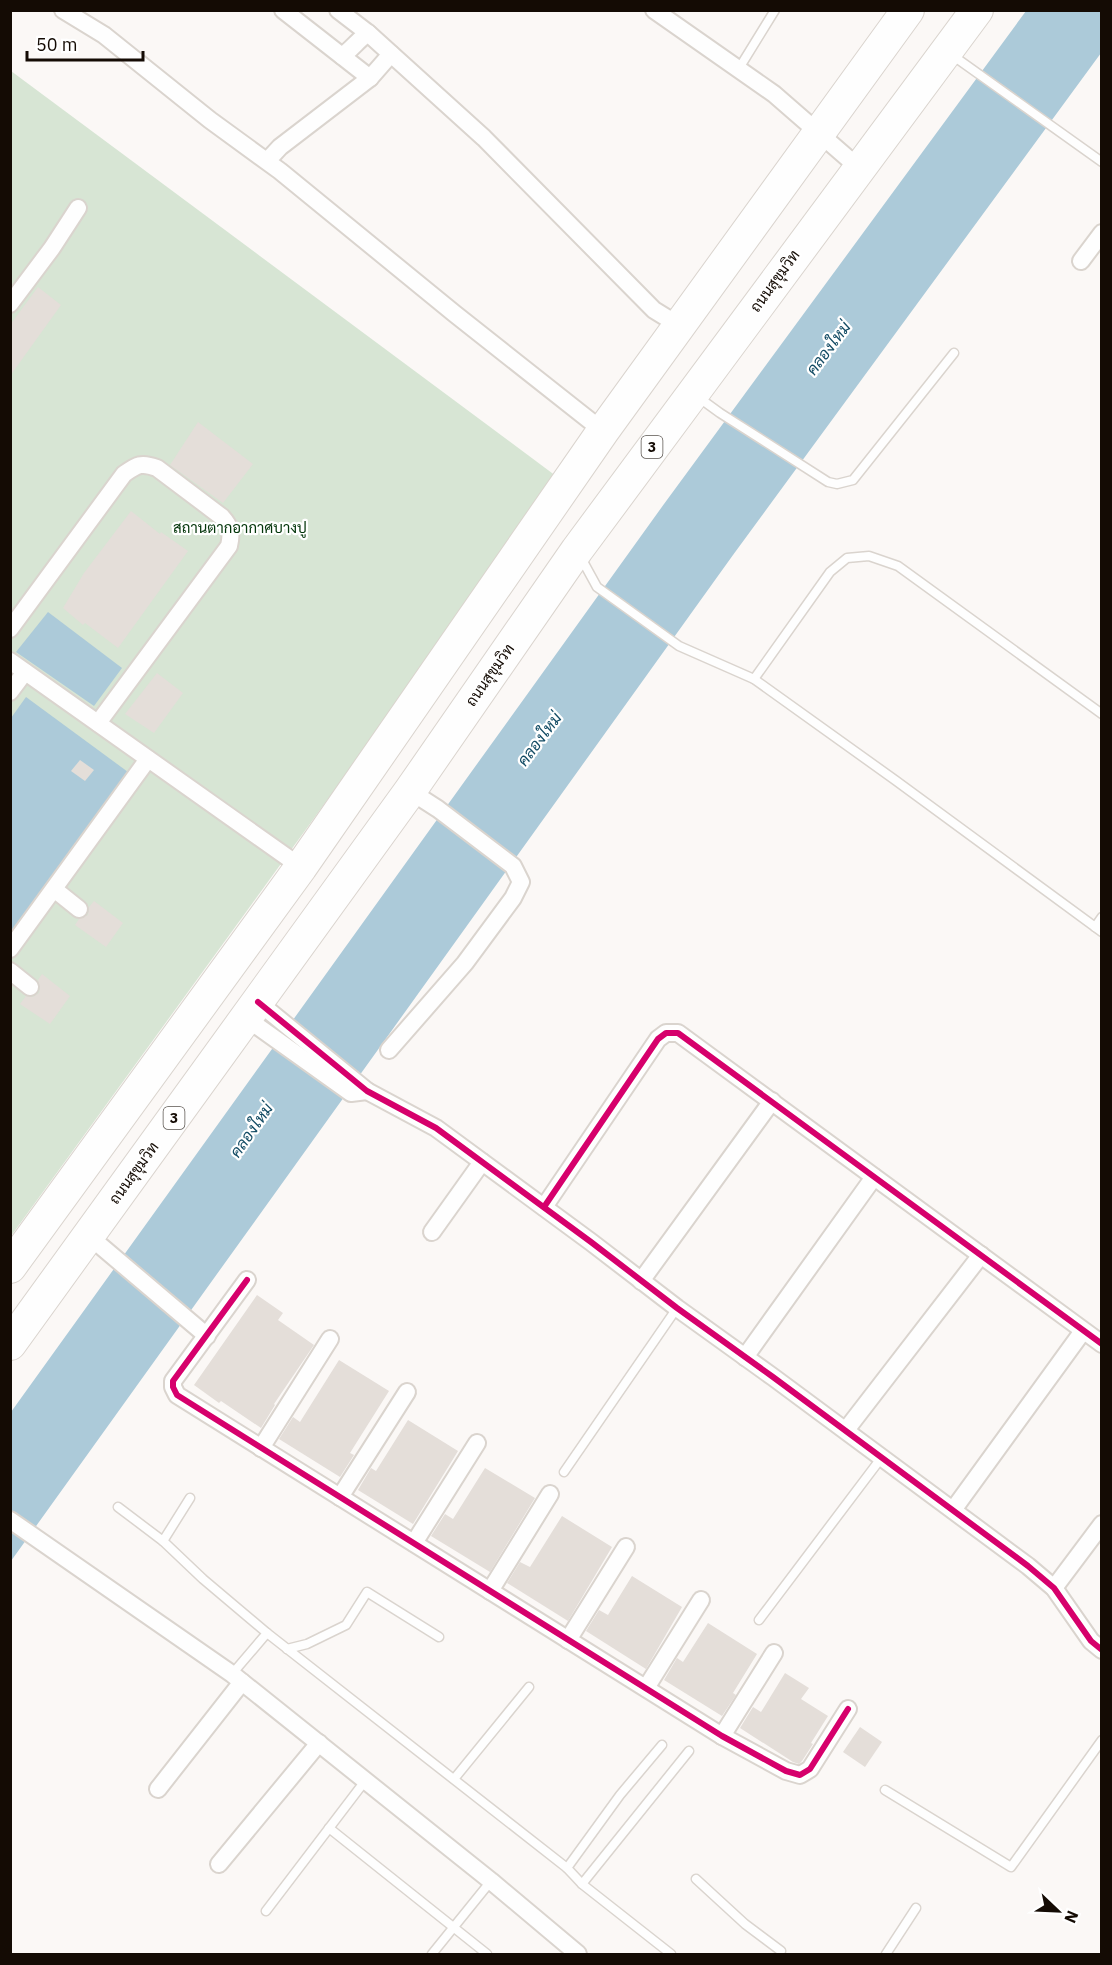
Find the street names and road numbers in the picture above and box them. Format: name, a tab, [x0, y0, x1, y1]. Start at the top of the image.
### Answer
street label: ถนนสุขุมวิท	[746, 246, 805, 317]
road number: 3	[642, 436, 662, 458]
street label: ถนนสุขุมวิท	[461, 640, 520, 711]
road number: 3	[164, 1107, 184, 1129]
street label: ถนนสุขุมวิท	[105, 1138, 164, 1209]

